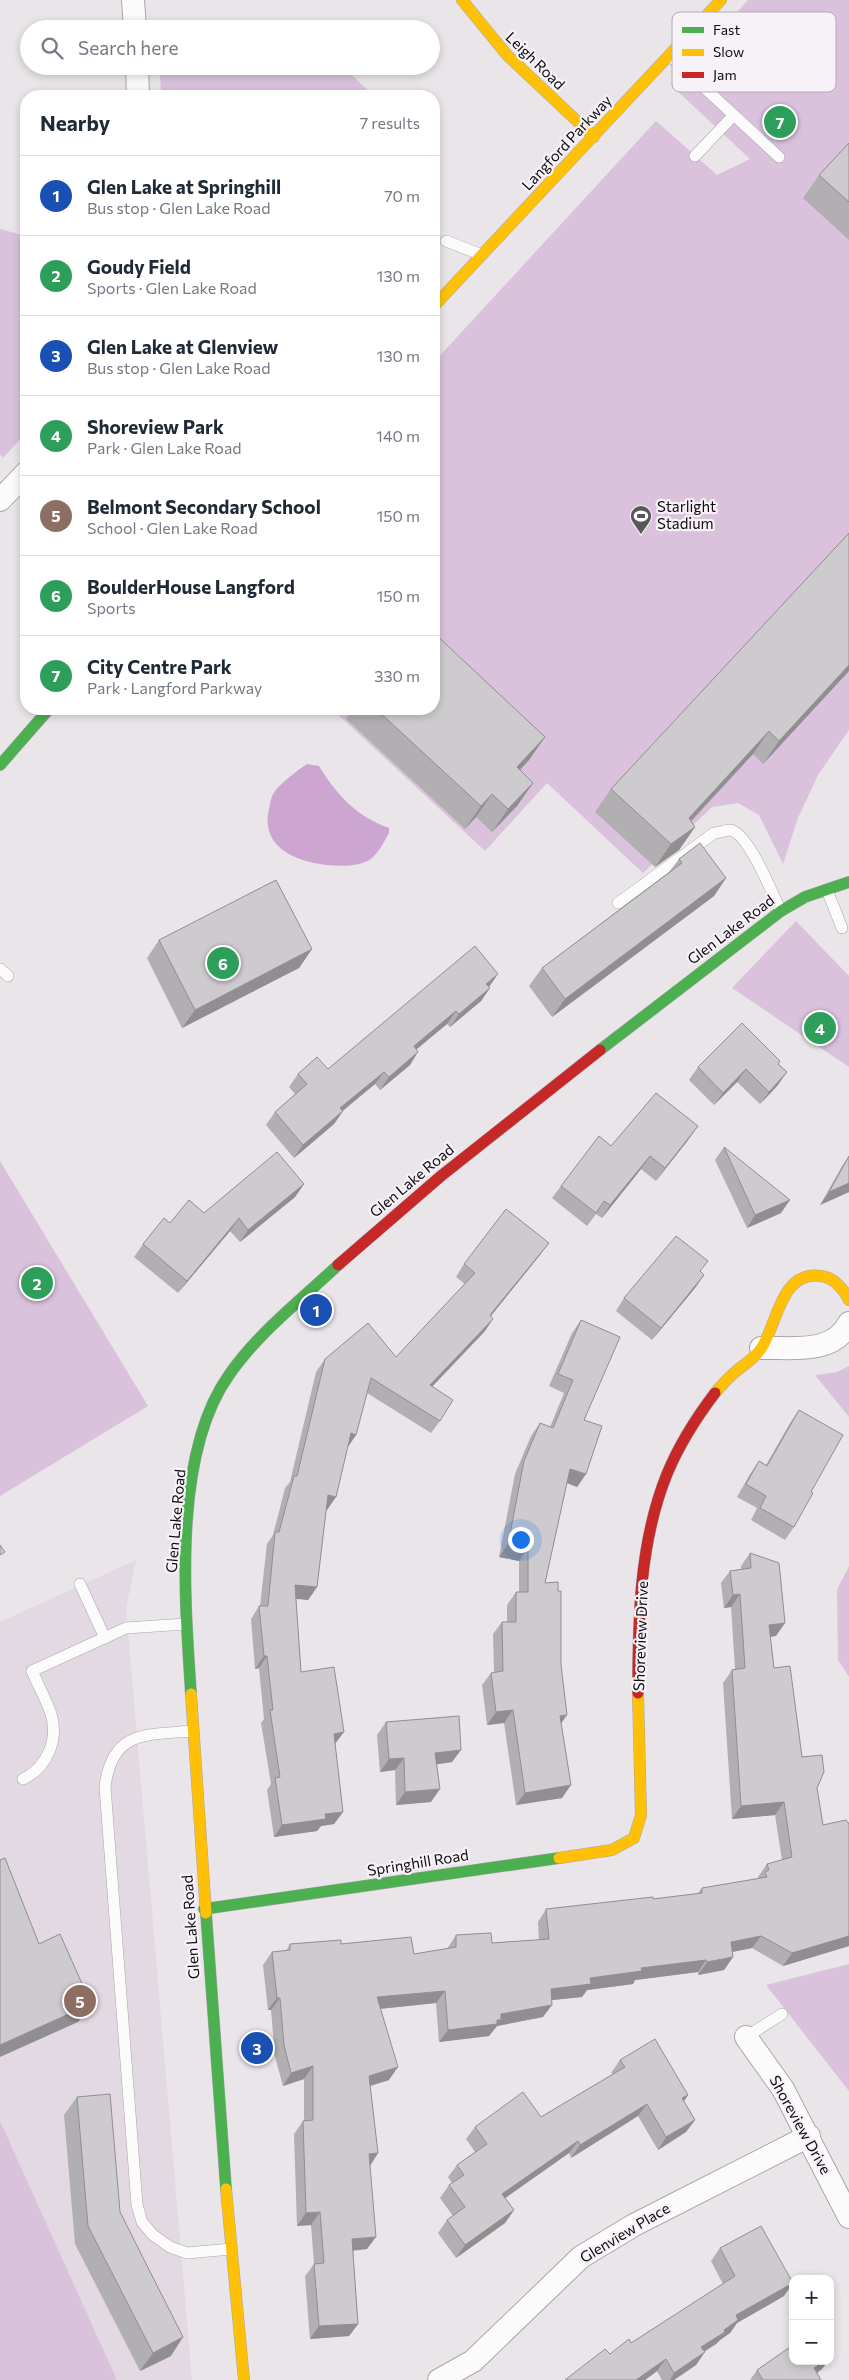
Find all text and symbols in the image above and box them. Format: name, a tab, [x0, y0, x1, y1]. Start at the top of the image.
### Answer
legend	[672, 12, 836, 92]
search box	[20, 20, 440, 75]
text: Fast	[713, 21, 740, 38]
street label: Leigh Road	[502, 28, 569, 93]
icon: search	[38, 34, 66, 62]
text: Search here	[78, 36, 178, 59]
text: Slow	[713, 43, 744, 60]
text: Jam	[713, 66, 737, 83]
street label: Langford Parkway	[518, 91, 615, 194]
pin: 7	[764, 103, 796, 141]
text: Nearby	[40, 110, 110, 135]
text: 7 results	[360, 113, 420, 132]
text: Glen Lake at Springhill	[87, 175, 281, 198]
text: 1	[52, 186, 60, 205]
text: 70 m	[384, 186, 420, 205]
text: Bus stop · Glen Lake Road	[87, 198, 270, 217]
text: Goudy Field	[87, 255, 191, 278]
text: 2	[51, 266, 61, 285]
text: 130 m	[377, 266, 420, 285]
text: Sports · Glen Lake Road	[87, 278, 257, 297]
text: Glen Lake at Glenview	[87, 335, 278, 358]
text: 3	[51, 346, 61, 365]
text: 130 m	[377, 346, 420, 365]
text: Bus stop · Glen Lake Road	[87, 358, 270, 377]
text: Shoreview Park	[87, 415, 224, 438]
text: 4	[51, 426, 61, 445]
text: 140 m	[376, 426, 420, 445]
text: Park · Glen Lake Road	[87, 438, 242, 457]
text: Belmont Secondary School	[87, 495, 321, 518]
place label: Starlight Stadium	[657, 497, 716, 532]
sports icon: Starlight Stadium	[629, 504, 653, 535]
text: 5	[51, 506, 61, 525]
text: 150 m	[377, 506, 420, 525]
text: School · Glen Lake Road	[87, 518, 258, 537]
text: BoulderHouse Langford	[87, 575, 295, 598]
text: 6	[51, 586, 61, 605]
text: 150 m	[377, 586, 420, 605]
text: Sports	[87, 598, 136, 617]
text: City Centre Park	[87, 655, 232, 678]
text: 7	[52, 666, 60, 685]
text: 330 m	[374, 666, 420, 685]
text: Park · Langford Parkway	[87, 678, 262, 697]
street label: Glen Lake Road	[683, 891, 777, 968]
pin: 6	[207, 944, 239, 982]
pin: 4	[804, 1009, 836, 1047]
street label: Glen Lake Road	[366, 1140, 457, 1221]
pin: 2	[21, 1264, 53, 1302]
pin: 1	[300, 1291, 332, 1329]
street label: Glen Lake Road	[161, 1468, 189, 1574]
your location	[508, 1527, 534, 1553]
street label: Shoreview Drive	[629, 1581, 651, 1691]
street label: Springhill Road	[366, 1845, 470, 1879]
street label: Glen Lake Road	[177, 1874, 203, 1980]
pin: 5	[64, 1982, 96, 2020]
pin: 3	[241, 2029, 273, 2067]
street label: Shoreview Drive	[766, 2072, 835, 2177]
street label: Glenview Place	[576, 2198, 673, 2266]
map controls	[789, 2275, 834, 2365]
button: +	[789, 2275, 834, 2320]
button: −	[789, 2320, 834, 2365]

